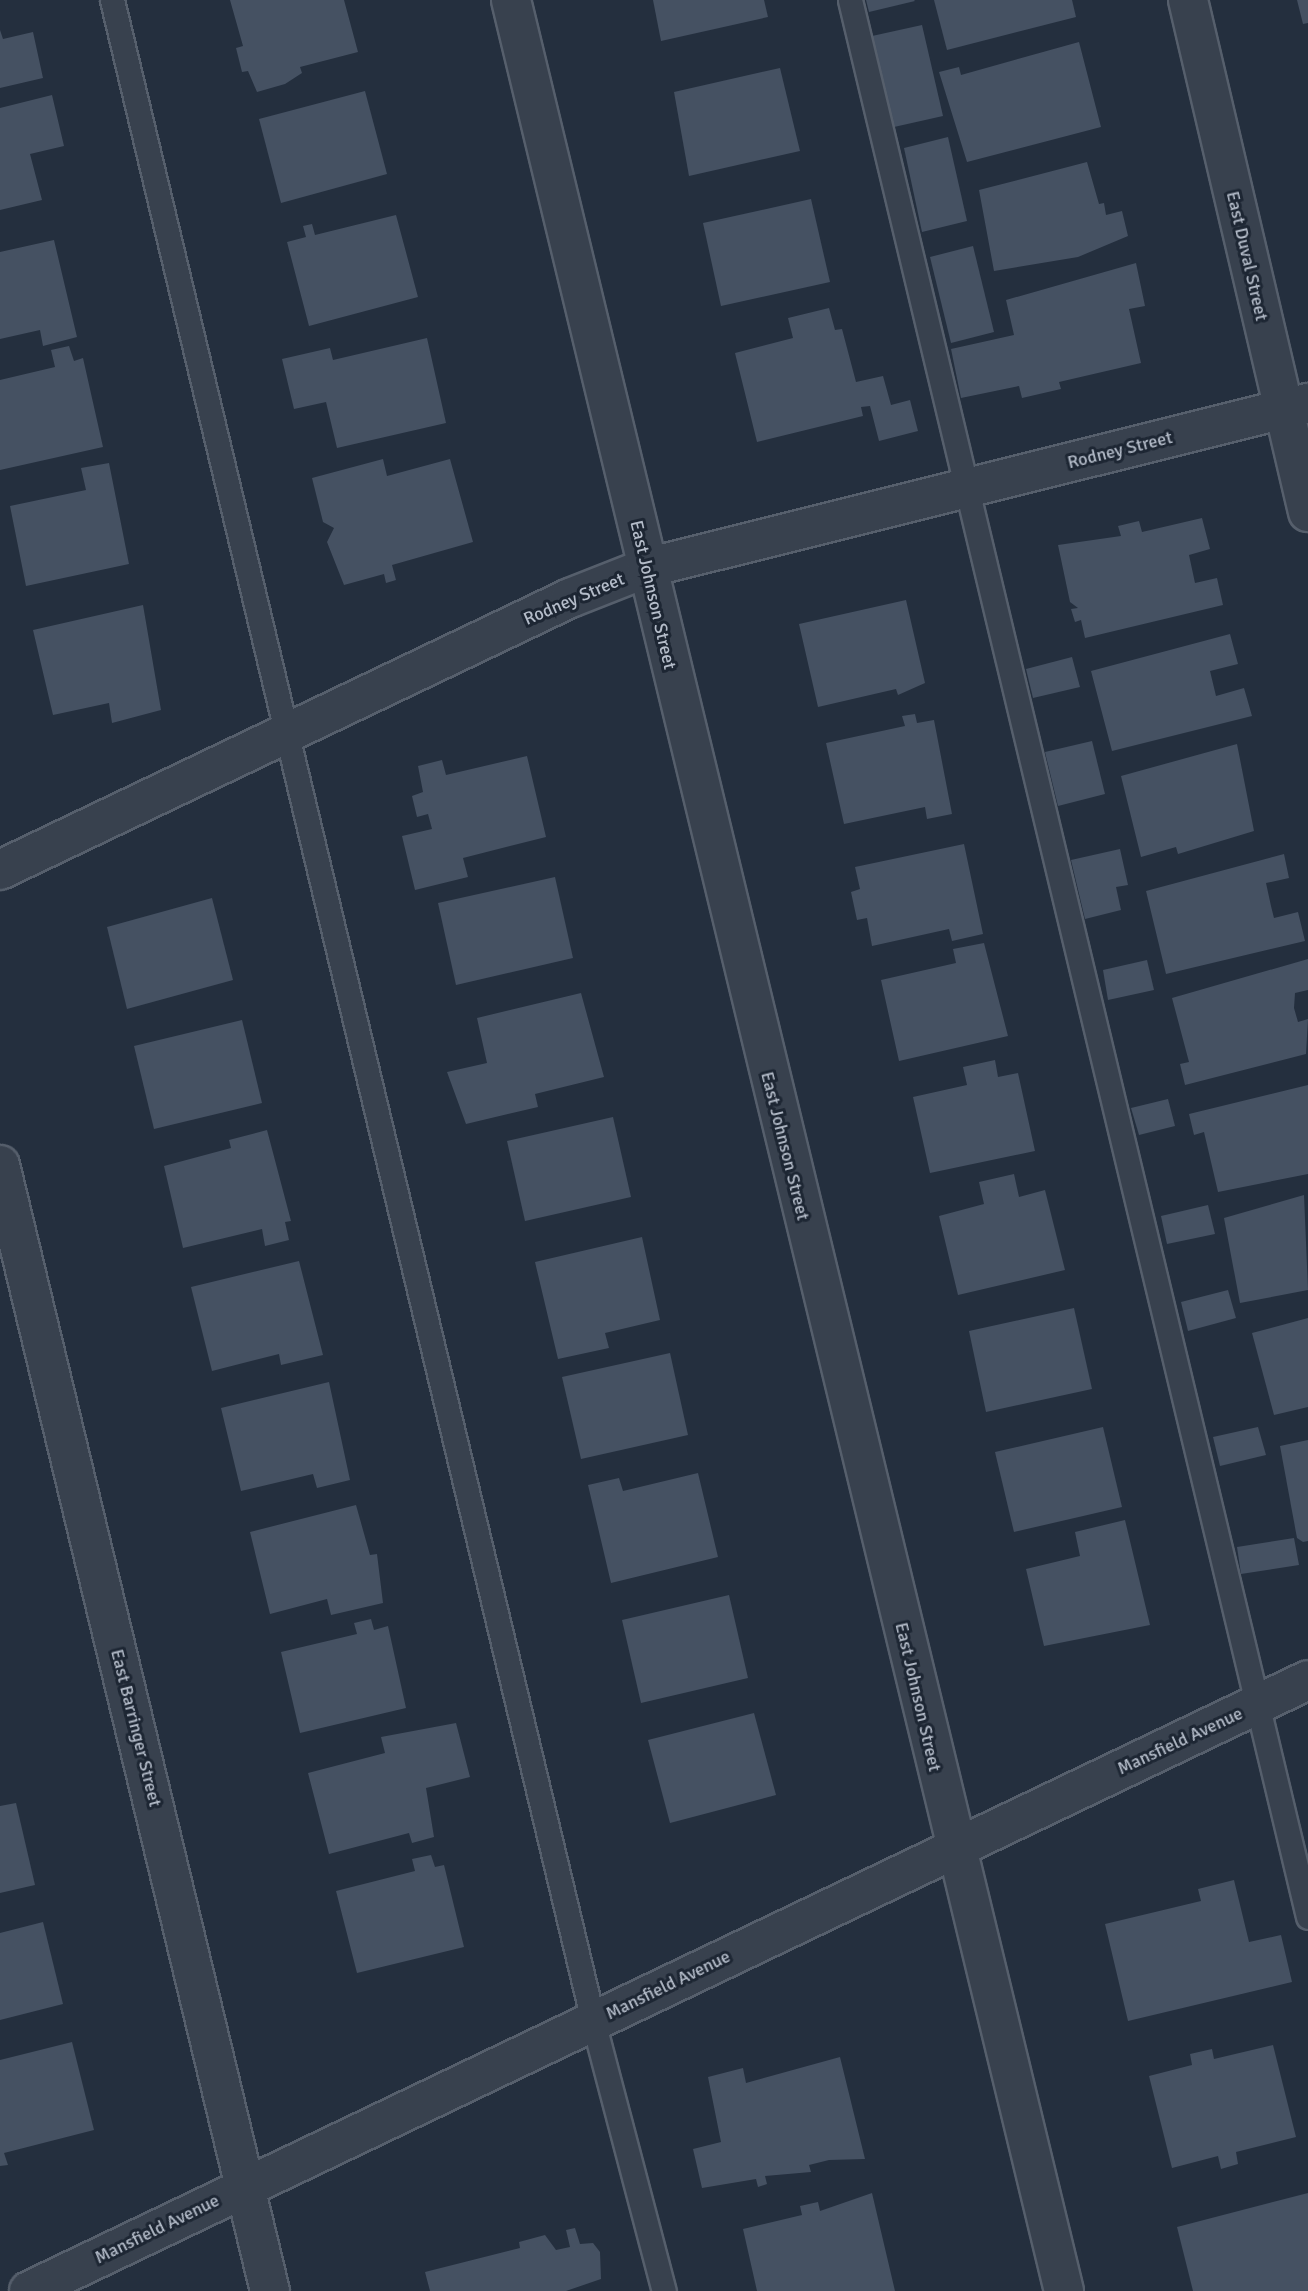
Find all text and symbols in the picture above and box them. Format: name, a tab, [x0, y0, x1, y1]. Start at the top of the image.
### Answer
street label: East Duval Street	[1222, 189, 1272, 323]
street label: Rodney Street	[1065, 427, 1175, 473]
street label: East Johnson Street	[625, 518, 681, 672]
street label: Rodney Street	[520, 568, 628, 630]
street label: East Johnson Street	[756, 1070, 814, 1222]
street label: East Johnson Street	[890, 1620, 946, 1774]
street label: East Barringer Street	[106, 1647, 166, 1809]
street label: Mansfield Avenue	[1114, 1703, 1246, 1779]
street label: Mansfield Avenue	[602, 1946, 734, 2024]
street label: Mansfield Avenue	[91, 2190, 223, 2268]

